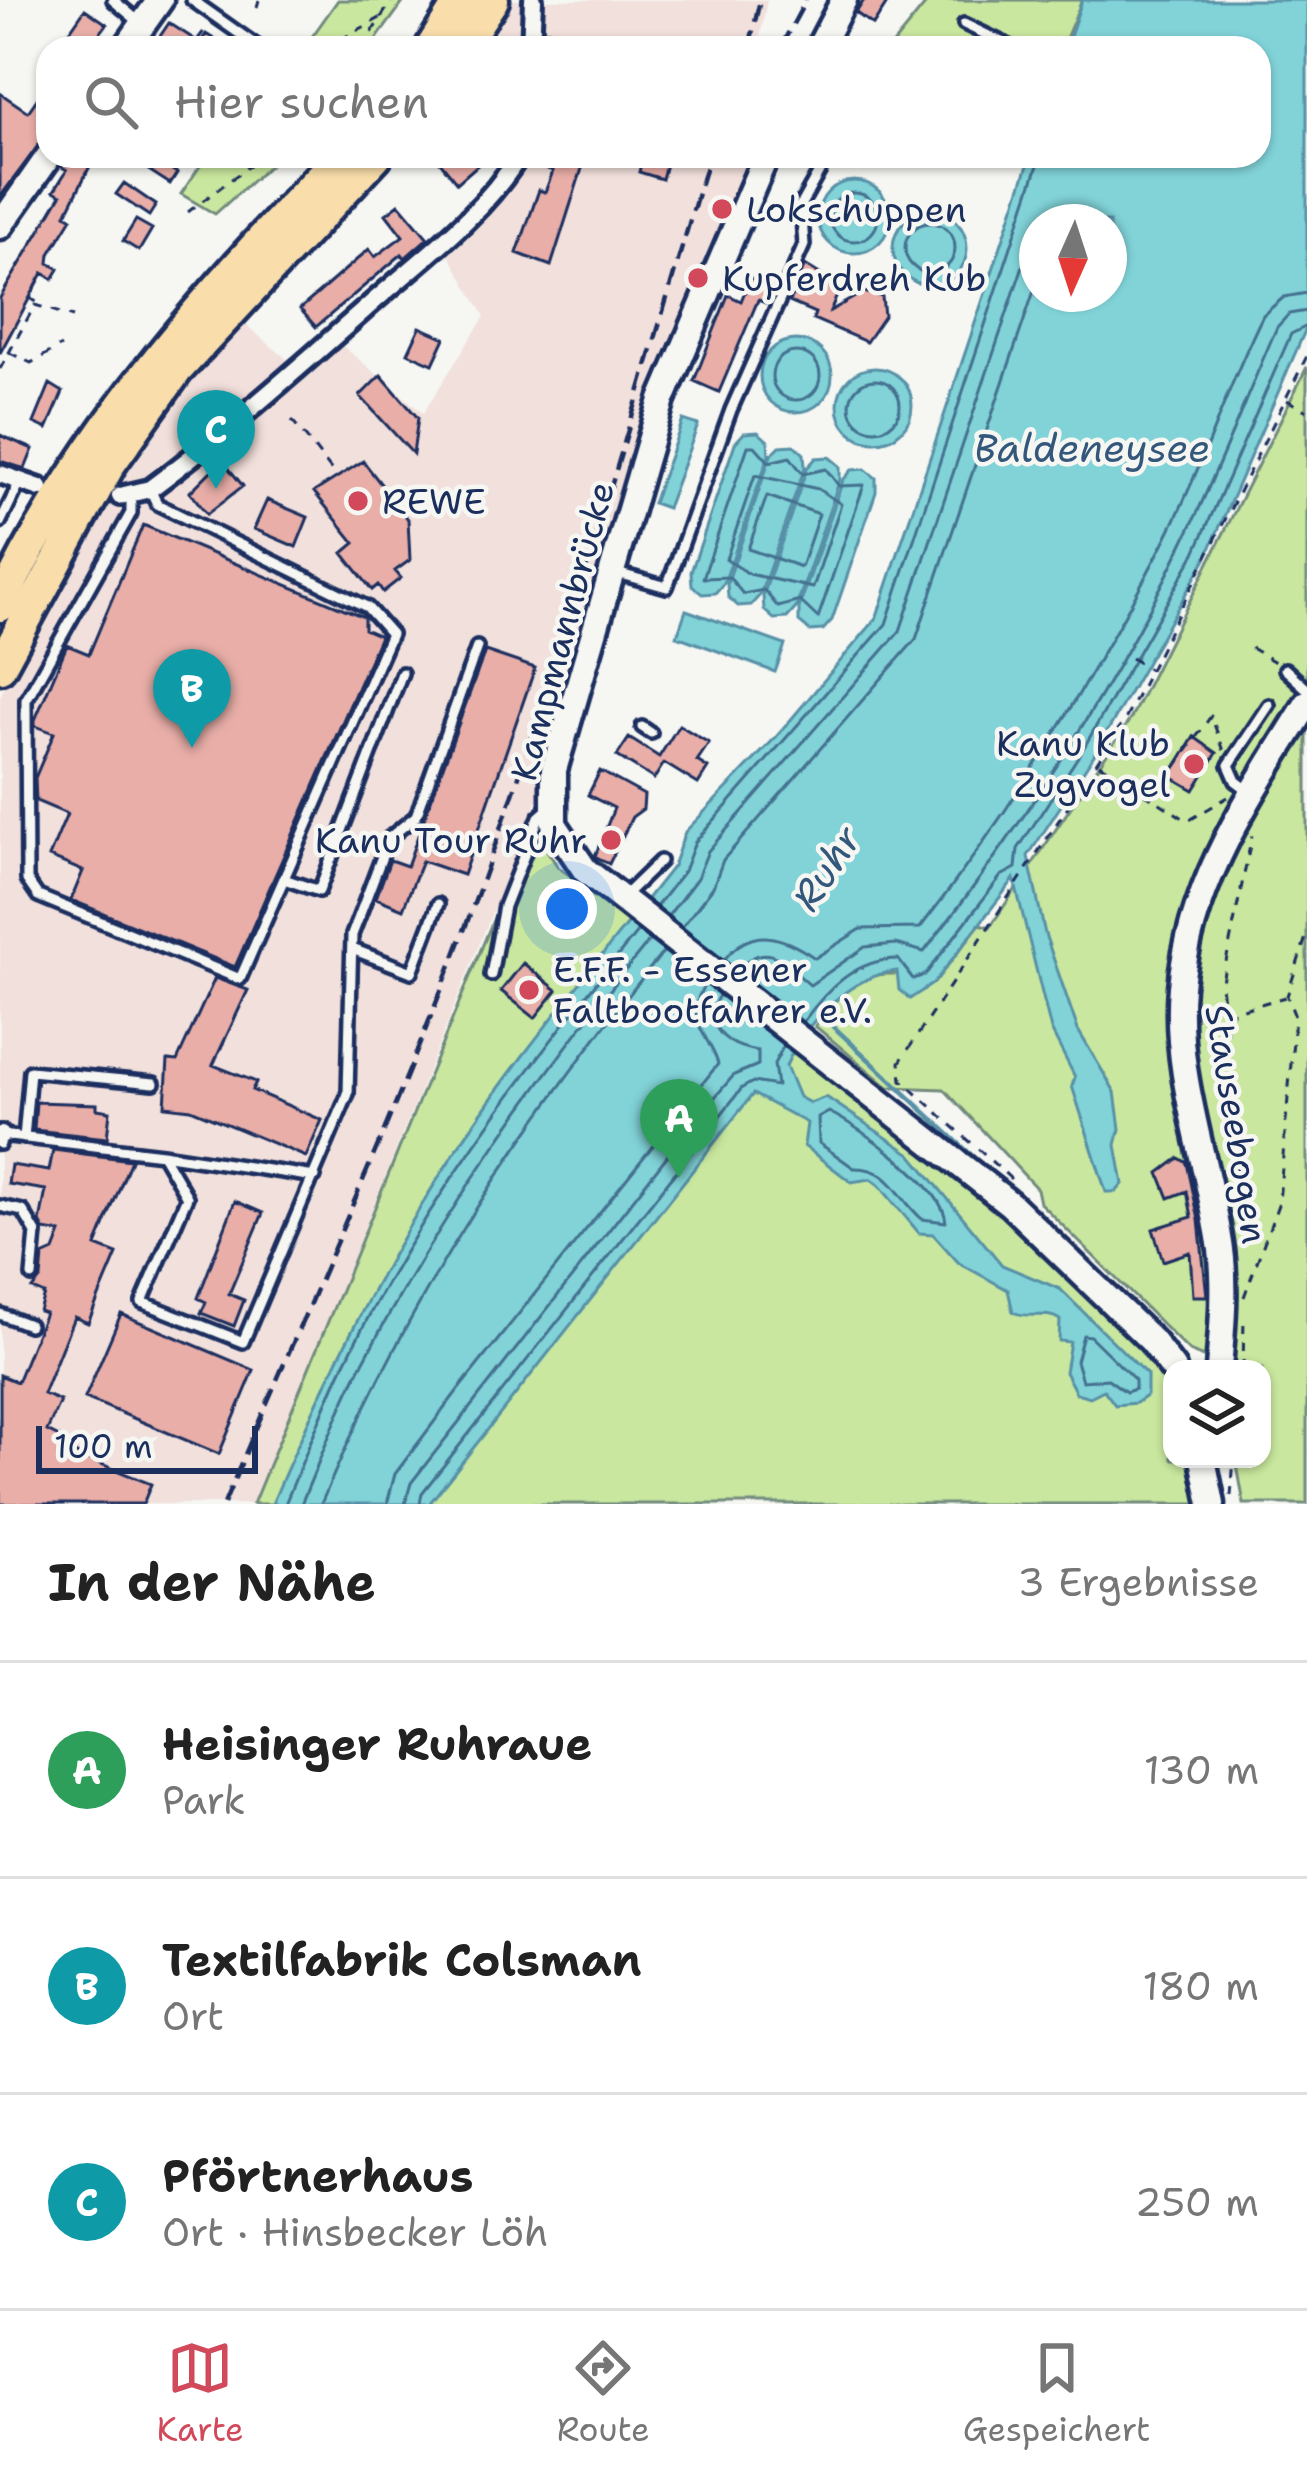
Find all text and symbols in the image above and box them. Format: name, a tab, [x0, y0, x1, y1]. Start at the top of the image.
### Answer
search box	[36, 36, 1271, 168]
icon: search	[78, 69, 144, 135]
text: Hier suchen	[174, 72, 429, 132]
place label: Lokschuppen	[746, 185, 967, 234]
marker: Lokschuppen	[709, 196, 735, 222]
north arrow	[1019, 204, 1127, 312]
place label: Kupferdreh Kub	[722, 254, 987, 303]
marker: Kupferdreh Kub	[685, 265, 711, 291]
pin: C	[177, 390, 255, 489]
water label: Baldeneysee	[974, 422, 1210, 474]
street label: Kampmannbrücke	[499, 476, 626, 786]
place label: REWE	[382, 477, 486, 526]
marker: REWE	[345, 488, 371, 514]
pin: B	[153, 649, 231, 748]
place label: Kanu Klub Zugvogel	[996, 719, 1170, 809]
marker: Kanu Klub Zugvogel	[1181, 751, 1207, 777]
water label: Ruhr	[779, 815, 873, 920]
place label: Kanu Tour Ruhr	[315, 816, 587, 865]
marker: Kanu Tour Ruhr	[598, 827, 624, 853]
your location	[537, 879, 597, 939]
place label: E.F.F. - Essener Faltbootfahrer e.V.	[553, 945, 872, 1035]
marker: E.F.F. - Essener Faltbootfahrer e.V.	[516, 977, 542, 1003]
street label: Stauseebogen	[1193, 1001, 1280, 1247]
pin: A	[640, 1079, 718, 1178]
map controls	[1163, 1360, 1271, 1468]
button: layers	[1163, 1360, 1271, 1468]
scale bar	[36, 1420, 258, 1473]
text: 100 m	[54, 1424, 153, 1469]
text: In der Nähe	[48, 1548, 376, 1616]
text: 3 Ergebnisse	[1018, 1556, 1259, 1608]
text: Heisinger Ruhraue	[162, 1714, 592, 1774]
text: A	[72, 1744, 102, 1796]
text: 130 m	[1144, 1744, 1259, 1796]
text: Park	[162, 1774, 246, 1826]
text: Textilfabrik Colsman	[162, 1930, 642, 1990]
text: B	[75, 1960, 99, 2012]
text: 180 m	[1143, 1960, 1259, 2012]
text: Ort	[162, 1990, 224, 2042]
text: Pförtnerhaus	[162, 2146, 473, 2206]
text: C	[75, 2176, 99, 2228]
text: 250 m	[1135, 2176, 1259, 2228]
text: Ort · Hinsbecker Löh	[162, 2206, 548, 2258]
tab: Karte	[157, 2335, 244, 2452]
tab: Route	[557, 2335, 650, 2452]
tab: Gespeichert	[963, 2335, 1150, 2452]

